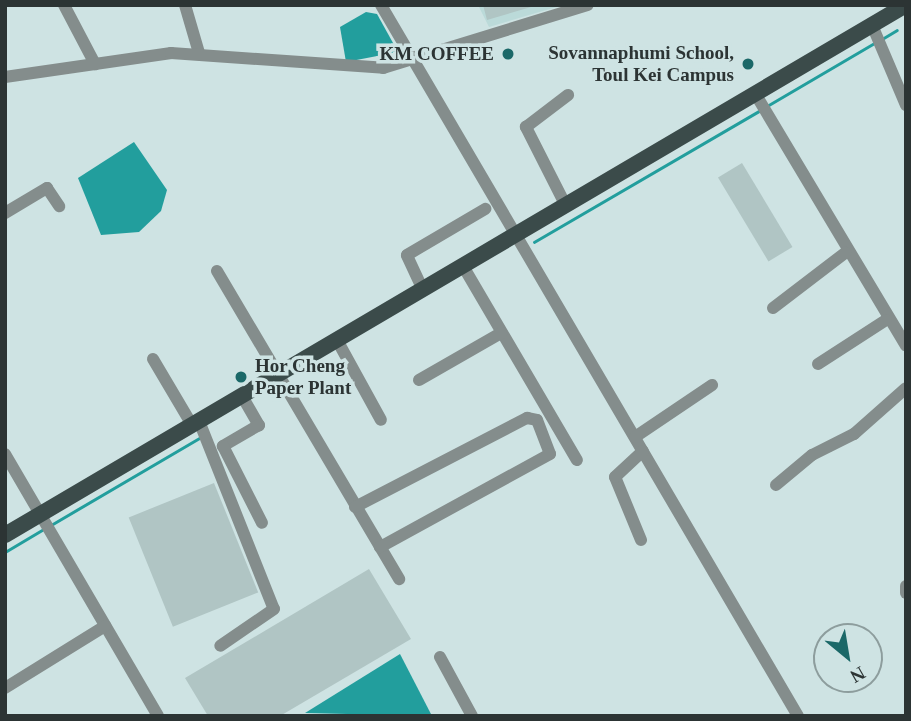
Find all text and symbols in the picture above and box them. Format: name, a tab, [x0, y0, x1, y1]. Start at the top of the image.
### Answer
place label: Sovannaphumi School, Toul Kei Campus	[548, 42, 734, 86]
place label: KM COFFEE	[379, 43, 494, 65]
marker: KM COFFEE	[500, 46, 516, 62]
marker: Sovannaphumi School, Toul Kei Campus	[740, 56, 756, 72]
place label: Hor Cheng Paper Plant	[255, 355, 352, 399]
marker: Hor Cheng Paper Plant	[233, 369, 249, 385]
north arrow	[813, 623, 883, 693]
text: N	[847, 662, 869, 687]

